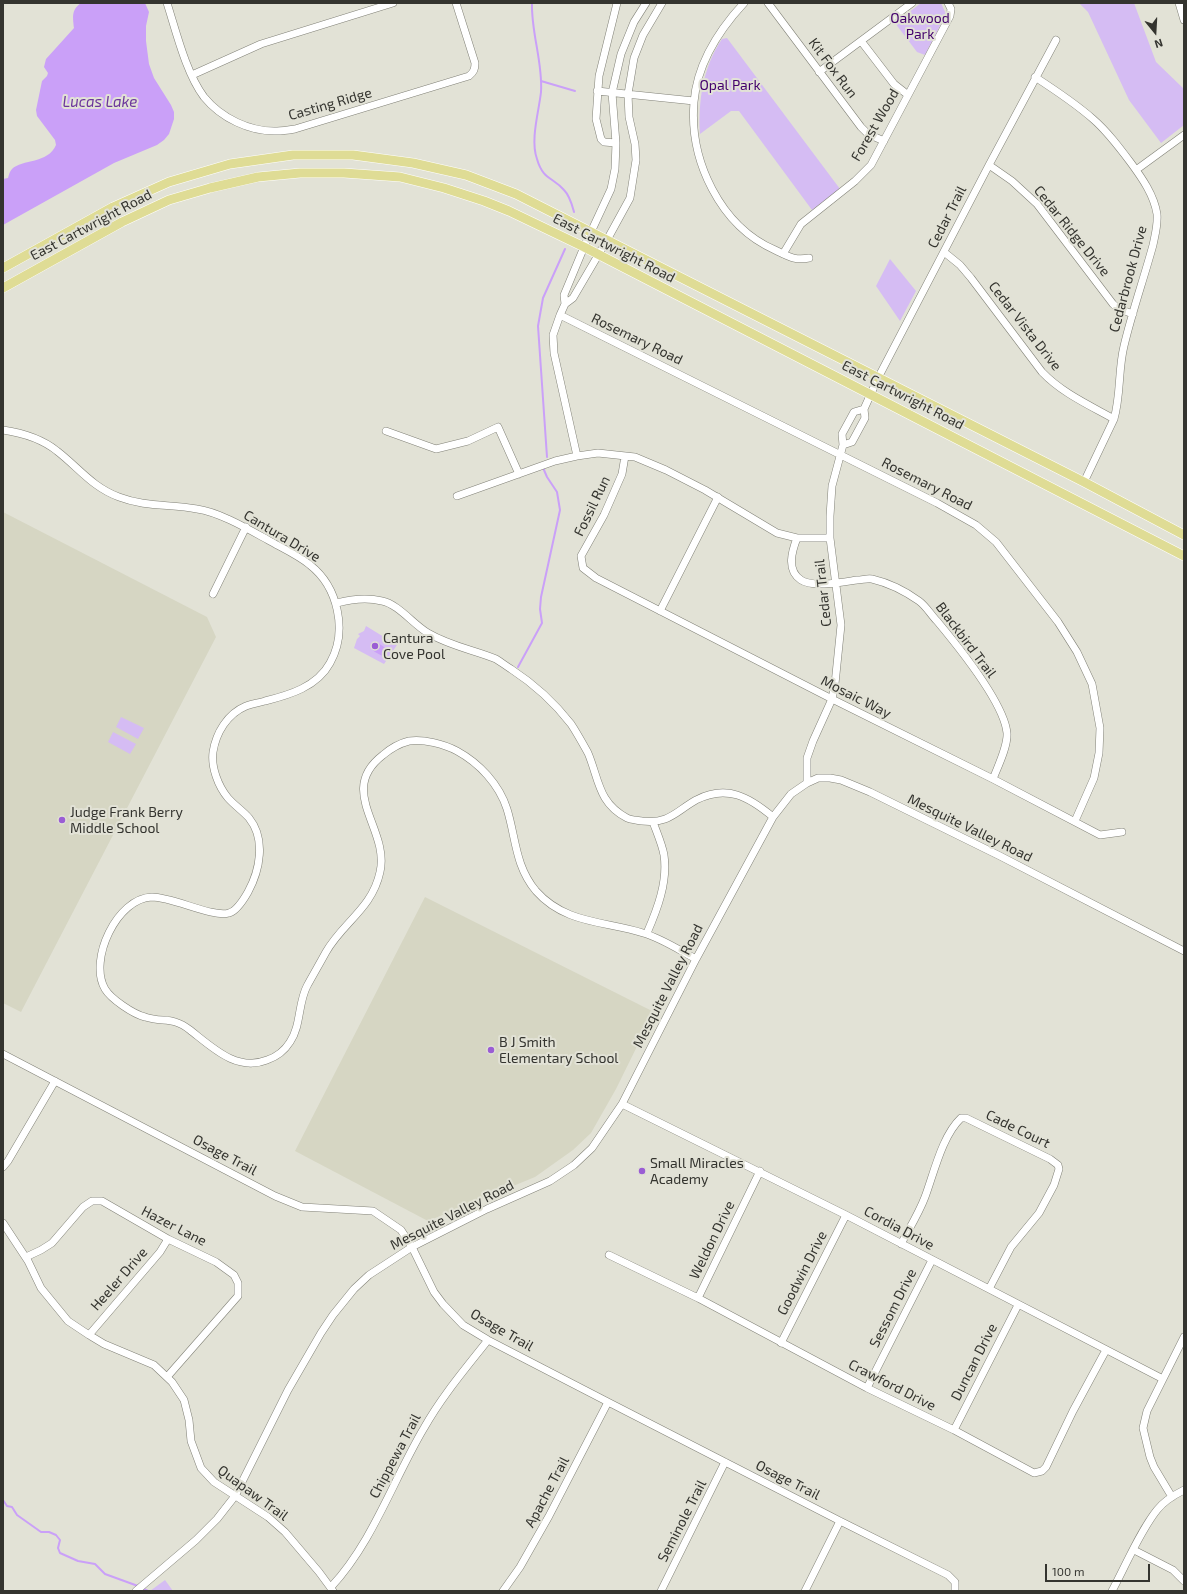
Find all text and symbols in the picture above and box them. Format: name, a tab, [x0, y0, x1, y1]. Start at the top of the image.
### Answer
park label: Oakwood Park	[890, 10, 950, 42]
north arrow	[1135, 12, 1175, 52]
street label: Kit Fox Run	[805, 35, 861, 101]
text: N	[1153, 36, 1165, 51]
park label: Opal Park	[699, 77, 761, 93]
street label: Casting Ridge	[286, 84, 374, 124]
street label: Forest Wood	[848, 86, 902, 164]
water label: Lucas Lake	[63, 93, 137, 111]
street label: Cedar Ridge Drive	[1030, 182, 1114, 280]
street label: Cedar Trail	[924, 183, 970, 251]
street label: East Cartwright Road	[27, 186, 155, 264]
street label: East Cartwright Road	[550, 210, 678, 286]
street label: Cedarbrook Drive	[1106, 224, 1150, 334]
street label: Cedar Vista Drive	[985, 278, 1065, 374]
street label: Rosemary Road	[589, 310, 685, 368]
street label: East Cartwright Road	[839, 357, 967, 433]
street label: Rosemary Road	[879, 454, 975, 514]
street label: Fossil Run	[570, 473, 614, 539]
street label: Cantura Drive	[240, 506, 324, 566]
street label: Cedar Trail	[811, 558, 835, 628]
street label: Blackbird Trail	[932, 599, 1000, 681]
place label: Cantura Cove Pool	[383, 630, 445, 662]
marker: Cantura Cove Pool	[370, 641, 380, 651]
street label: Mosaic Way	[818, 672, 894, 722]
street label: Mesquite Valley Road	[905, 790, 1035, 866]
place label: Judge Frank Berry Middle School	[70, 804, 183, 836]
marker: Judge Frank Berry Middle School	[57, 815, 67, 825]
street label: Mesquite Valley Road	[629, 921, 707, 1051]
place label: B J Smith Elementary School	[499, 1034, 618, 1066]
marker: B J Smith Elementary School	[486, 1045, 496, 1055]
street label: Cade Court	[983, 1106, 1053, 1152]
street label: Osage Trail	[190, 1131, 260, 1179]
place label: Small Miracles Academy	[650, 1155, 744, 1188]
marker: Small Miracles Academy	[637, 1166, 647, 1176]
street label: Mesquite Valley Road	[387, 1176, 517, 1254]
street label: Weldon Drive	[686, 1198, 738, 1282]
street label: Hazer Lane	[139, 1202, 209, 1250]
street label: Cordia Drive	[861, 1203, 937, 1253]
street label: Goodwin Drive	[774, 1228, 830, 1318]
street label: Heeler Drive	[87, 1244, 151, 1314]
street label: Sessom Drive	[866, 1266, 920, 1350]
street label: Osage Trail	[467, 1305, 537, 1355]
street label: Duncan Drive	[947, 1321, 1001, 1403]
street label: Crawford Drive	[845, 1356, 939, 1414]
street label: Chippewa Trail	[366, 1411, 424, 1501]
street label: Apache Trail	[521, 1454, 573, 1530]
street label: Osage Trail	[753, 1457, 823, 1503]
street label: Quapaw Trail	[214, 1462, 292, 1524]
street label: Seminole Trail	[654, 1477, 710, 1565]
scale bar	[1047, 1556, 1152, 1582]
text: 100 m	[1052, 1564, 1084, 1578]

